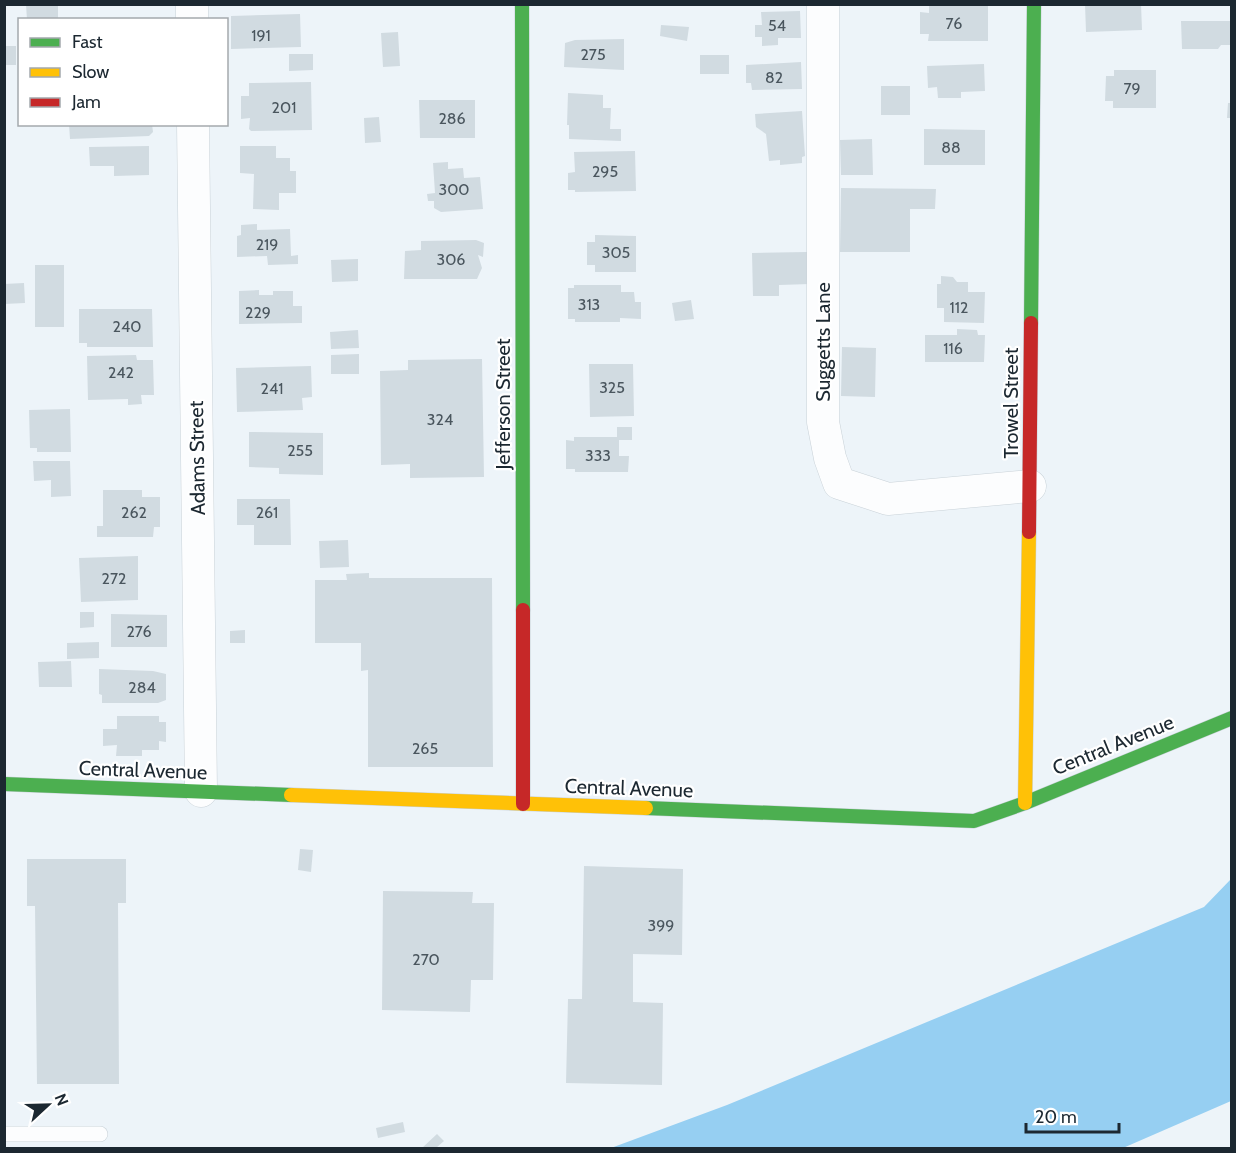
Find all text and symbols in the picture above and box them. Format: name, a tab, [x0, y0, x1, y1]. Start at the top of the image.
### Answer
house number: 76	[946, 14, 962, 33]
house number: 54	[768, 16, 786, 35]
legend	[18, 18, 228, 126]
house number: 191	[251, 26, 271, 45]
text: Fast	[72, 31, 103, 53]
house number: 275	[580, 45, 606, 64]
text: Slow	[72, 61, 109, 83]
house number: 82	[765, 68, 783, 87]
house number: 79	[1123, 79, 1141, 98]
text: Jam	[71, 91, 101, 113]
house number: 201	[272, 98, 296, 117]
house number: 286	[438, 109, 466, 128]
house number: 88	[941, 138, 961, 157]
house number: 295	[592, 162, 618, 181]
house number: 300	[439, 180, 470, 199]
house number: 219	[256, 235, 278, 254]
house number: 305	[602, 243, 630, 262]
house number: 306	[437, 250, 465, 269]
street label: Suggetts Lane	[811, 282, 835, 402]
house number: 313	[578, 295, 600, 314]
house number: 112	[950, 298, 968, 317]
house number: 229	[245, 303, 271, 322]
house number: 240	[113, 317, 141, 336]
street label: Jefferson Street	[491, 338, 515, 471]
house number: 116	[943, 339, 963, 358]
street label: Trowel Street	[999, 347, 1023, 459]
house number: 242	[108, 363, 134, 382]
house number: 325	[599, 378, 625, 397]
house number: 241	[261, 379, 283, 398]
street label: Adams Street	[184, 400, 210, 515]
house number: 324	[427, 410, 453, 429]
house number: 255	[287, 441, 313, 460]
house number: 333	[585, 446, 611, 465]
house number: 262	[121, 503, 147, 522]
house number: 261	[256, 503, 278, 522]
house number: 272	[102, 569, 126, 588]
house number: 276	[126, 622, 152, 641]
house number: 284	[128, 678, 156, 697]
street label: Central Avenue	[1049, 710, 1177, 780]
house number: 265	[412, 739, 438, 758]
street label: Central Avenue	[78, 756, 208, 784]
street label: Central Avenue	[564, 774, 694, 802]
house number: 399	[648, 916, 674, 935]
house number: 270	[412, 950, 440, 969]
north arrow	[18, 1075, 78, 1135]
text: N	[51, 1091, 72, 1108]
scale bar	[1026, 1096, 1119, 1134]
text: 20 m	[1035, 1106, 1077, 1128]

